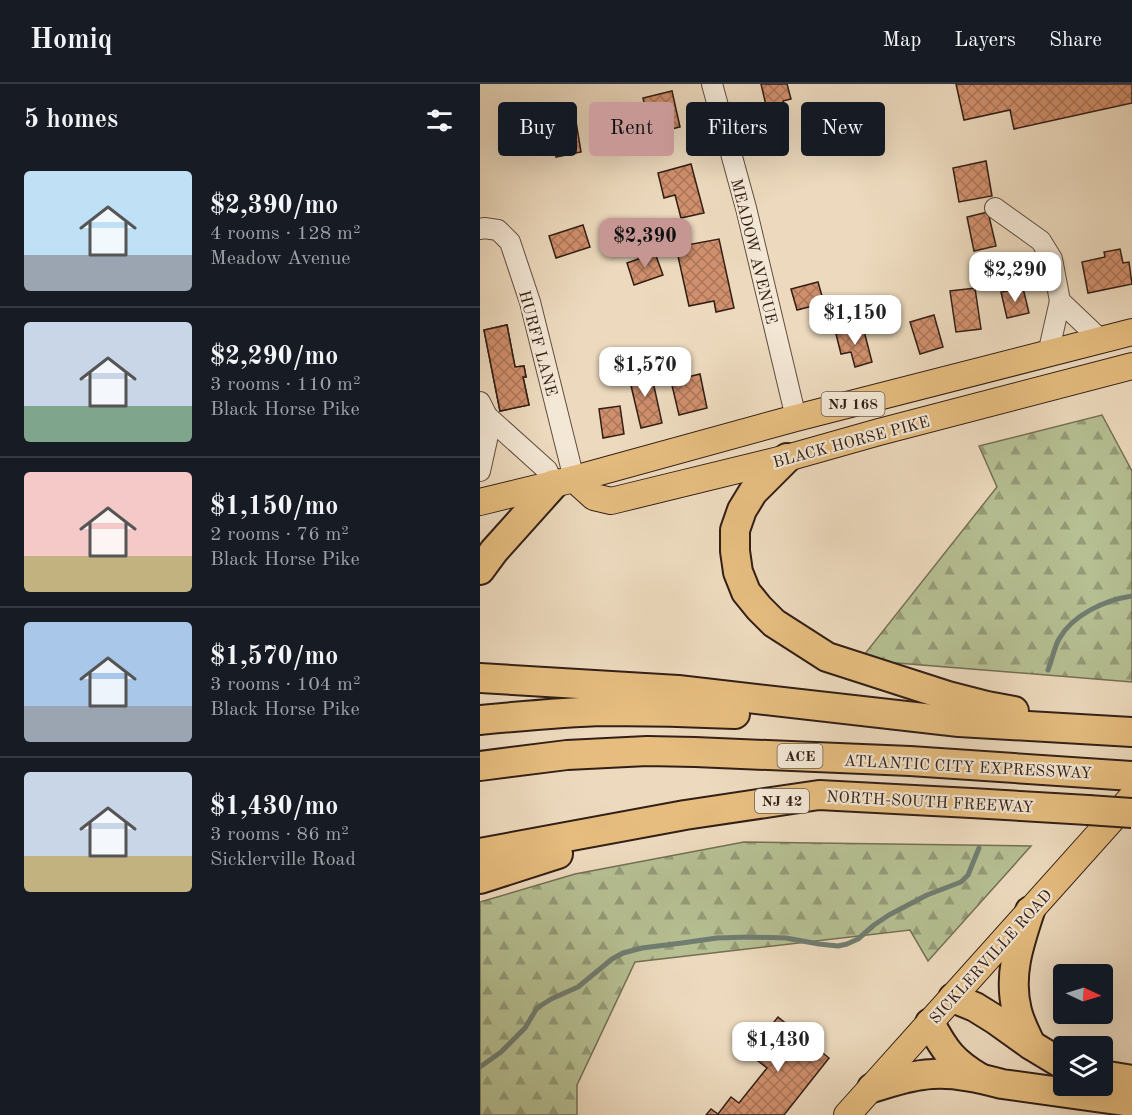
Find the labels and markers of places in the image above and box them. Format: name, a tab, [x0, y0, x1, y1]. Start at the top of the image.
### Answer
pin: $2,390	[596, 218, 694, 269]
pin: $2,290	[966, 252, 1064, 303]
pin: $1,150	[806, 295, 904, 346]
pin: $1,570	[596, 347, 694, 398]
pin: $1,430	[729, 1022, 827, 1073]

